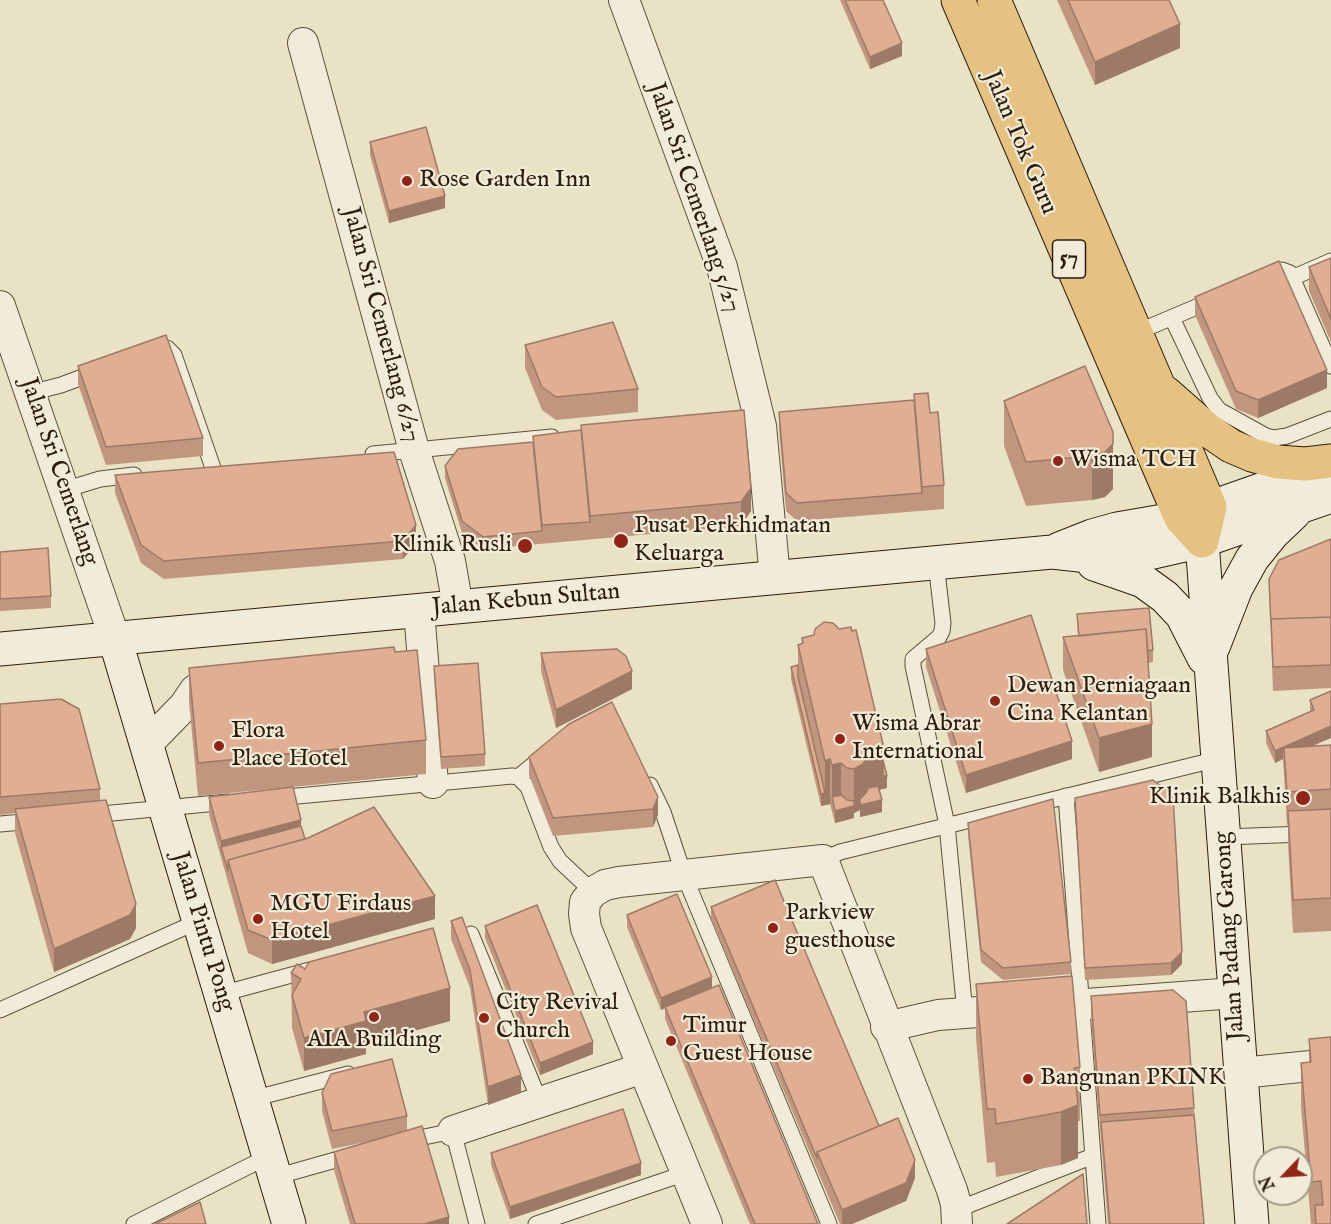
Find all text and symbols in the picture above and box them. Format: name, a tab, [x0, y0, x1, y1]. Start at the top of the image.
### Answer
street label: Jalan Tok Guru	[976, 67, 1062, 219]
street label: Jalan Sri Cemerlang 5/27	[640, 80, 746, 316]
place label: Rose Garden Inn	[419, 167, 591, 195]
marker: Rose Garden Inn	[400, 174, 414, 188]
street label: Jalan Sri Cemerlang 6/27	[335, 204, 425, 446]
road number: 57	[1052, 240, 1086, 278]
street label: Jalan Sri Cemerlang	[12, 374, 104, 570]
place label: Wisma TCH	[1070, 447, 1197, 475]
marker: Wisma TCH	[1051, 454, 1065, 468]
place label: Pusat Perkhidmatan Keluarga	[634, 513, 831, 569]
place label: Klinik Rusli	[392, 532, 512, 560]
marker: Pusat Perkhidmatan Keluarga	[612, 532, 630, 550]
marker: Klinik Rusli	[516, 537, 534, 555]
street label: Jalan Kebun Sultan	[431, 578, 621, 624]
place label: Dewan Perniagaan Cina Kelantan	[1007, 673, 1191, 729]
marker: Dewan Perniagaan Cina Kelantan	[988, 694, 1002, 708]
place label: Wisma Abrar International	[852, 711, 983, 767]
place label: Flora Place Hotel	[231, 718, 347, 774]
marker: Wisma Abrar International	[833, 732, 847, 746]
marker: Flora Place Hotel	[212, 739, 226, 753]
place label: Klinik Balkhis	[1149, 784, 1290, 812]
marker: Klinik Balkhis	[1294, 789, 1312, 807]
street label: Jalan Padang Garong	[1209, 830, 1253, 1042]
street label: Jalan Pintu Pong	[164, 849, 240, 1015]
place label: MGU Firdaus Hotel	[270, 891, 411, 947]
place label: Parkview guesthouse	[785, 900, 896, 956]
marker: MGU Firdaus Hotel	[251, 912, 265, 926]
marker: Parkview guesthouse	[766, 921, 780, 935]
place label: City Revival Church	[496, 990, 618, 1046]
marker: AIA Building	[367, 1010, 381, 1024]
marker: City Revival Church	[477, 1011, 491, 1025]
place label: Timur Guest House	[683, 1013, 812, 1069]
place label: AIA Building	[307, 1027, 441, 1055]
marker: Timur Guest House	[664, 1034, 678, 1048]
place label: Bangunan PKINK	[1040, 1065, 1225, 1093]
marker: Bangunan PKINK	[1021, 1072, 1035, 1086]
north arrow	[1253, 1146, 1313, 1206]
text: N	[1257, 1172, 1280, 1193]

